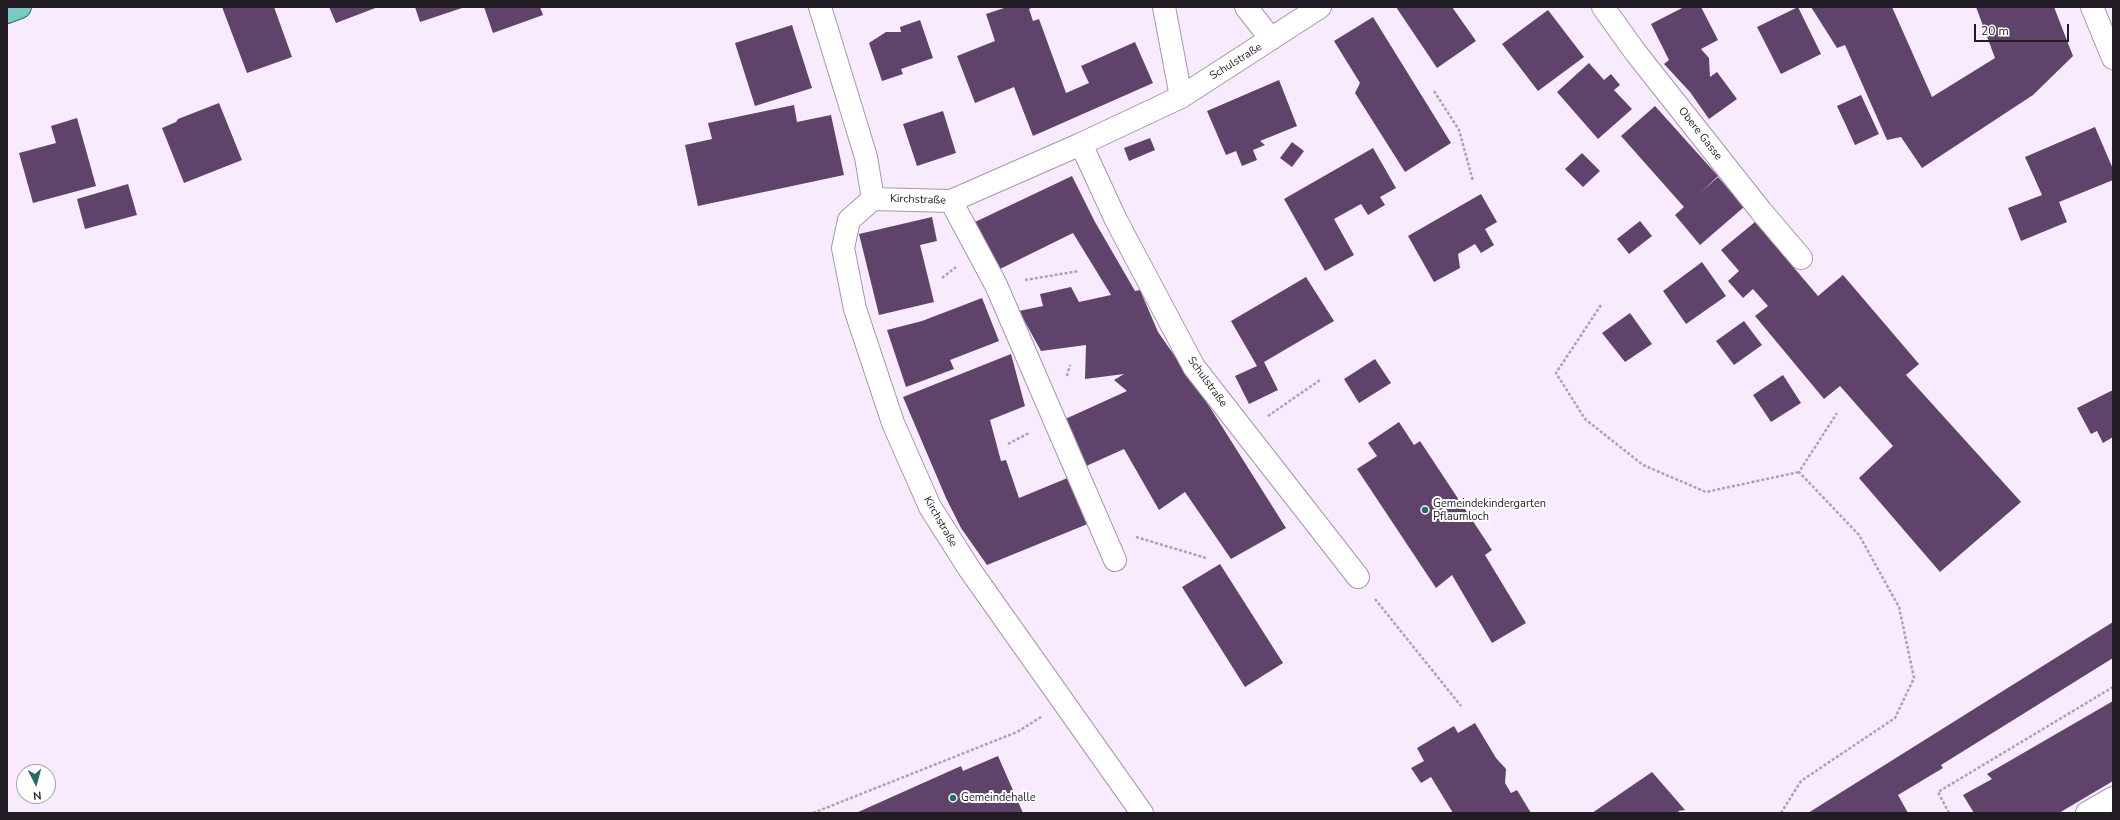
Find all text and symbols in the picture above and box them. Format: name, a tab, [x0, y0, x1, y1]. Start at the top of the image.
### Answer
scale bar	[1976, 16, 2071, 42]
text: 20 m	[1981, 23, 2009, 39]
street label: Schulstraße	[1208, 41, 1264, 83]
street label: Obere Gasse	[1675, 105, 1725, 163]
street label: Kirchstraße	[890, 192, 946, 208]
street label: Schulstraße	[1184, 354, 1230, 410]
street label: Kirchstraße	[920, 494, 960, 550]
place label: Gemeindekindergarten Pflaumloch	[1433, 497, 1546, 523]
marker: Gemeindekindergarten Pflaumloch	[1420, 505, 1430, 515]
north arrow	[16, 764, 56, 804]
text: N	[32, 788, 42, 803]
place label: Gemeindehalle	[961, 791, 1036, 805]
marker: Gemeindehalle	[948, 793, 958, 803]

